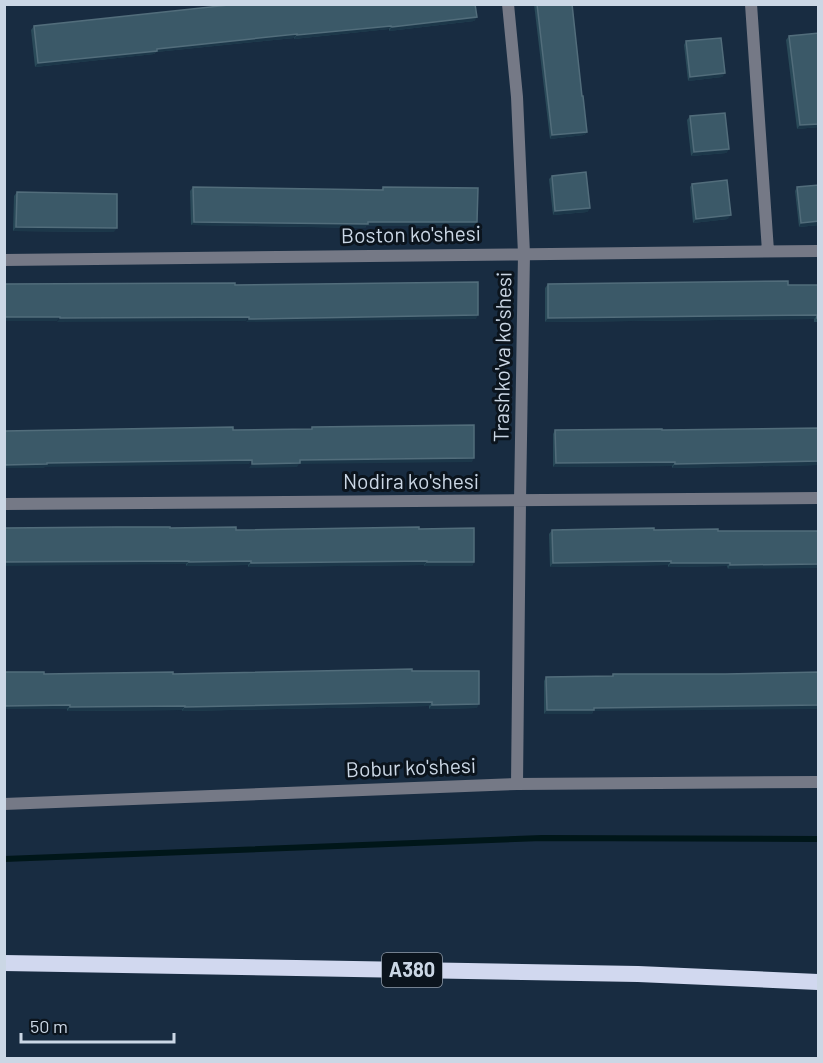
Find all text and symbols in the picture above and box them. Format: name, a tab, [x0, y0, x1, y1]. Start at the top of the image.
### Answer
street label: Boston ko'shesi	[341, 220, 481, 247]
street label: Trashko'va ko'shesi	[488, 271, 515, 442]
street label: Nodira ko'shesi	[343, 468, 479, 493]
street label: Bobur ko'shesi	[345, 752, 477, 781]
road number: A380	[382, 953, 442, 987]
scale bar	[21, 1006, 174, 1044]
text: 50 m	[30, 1015, 68, 1037]

